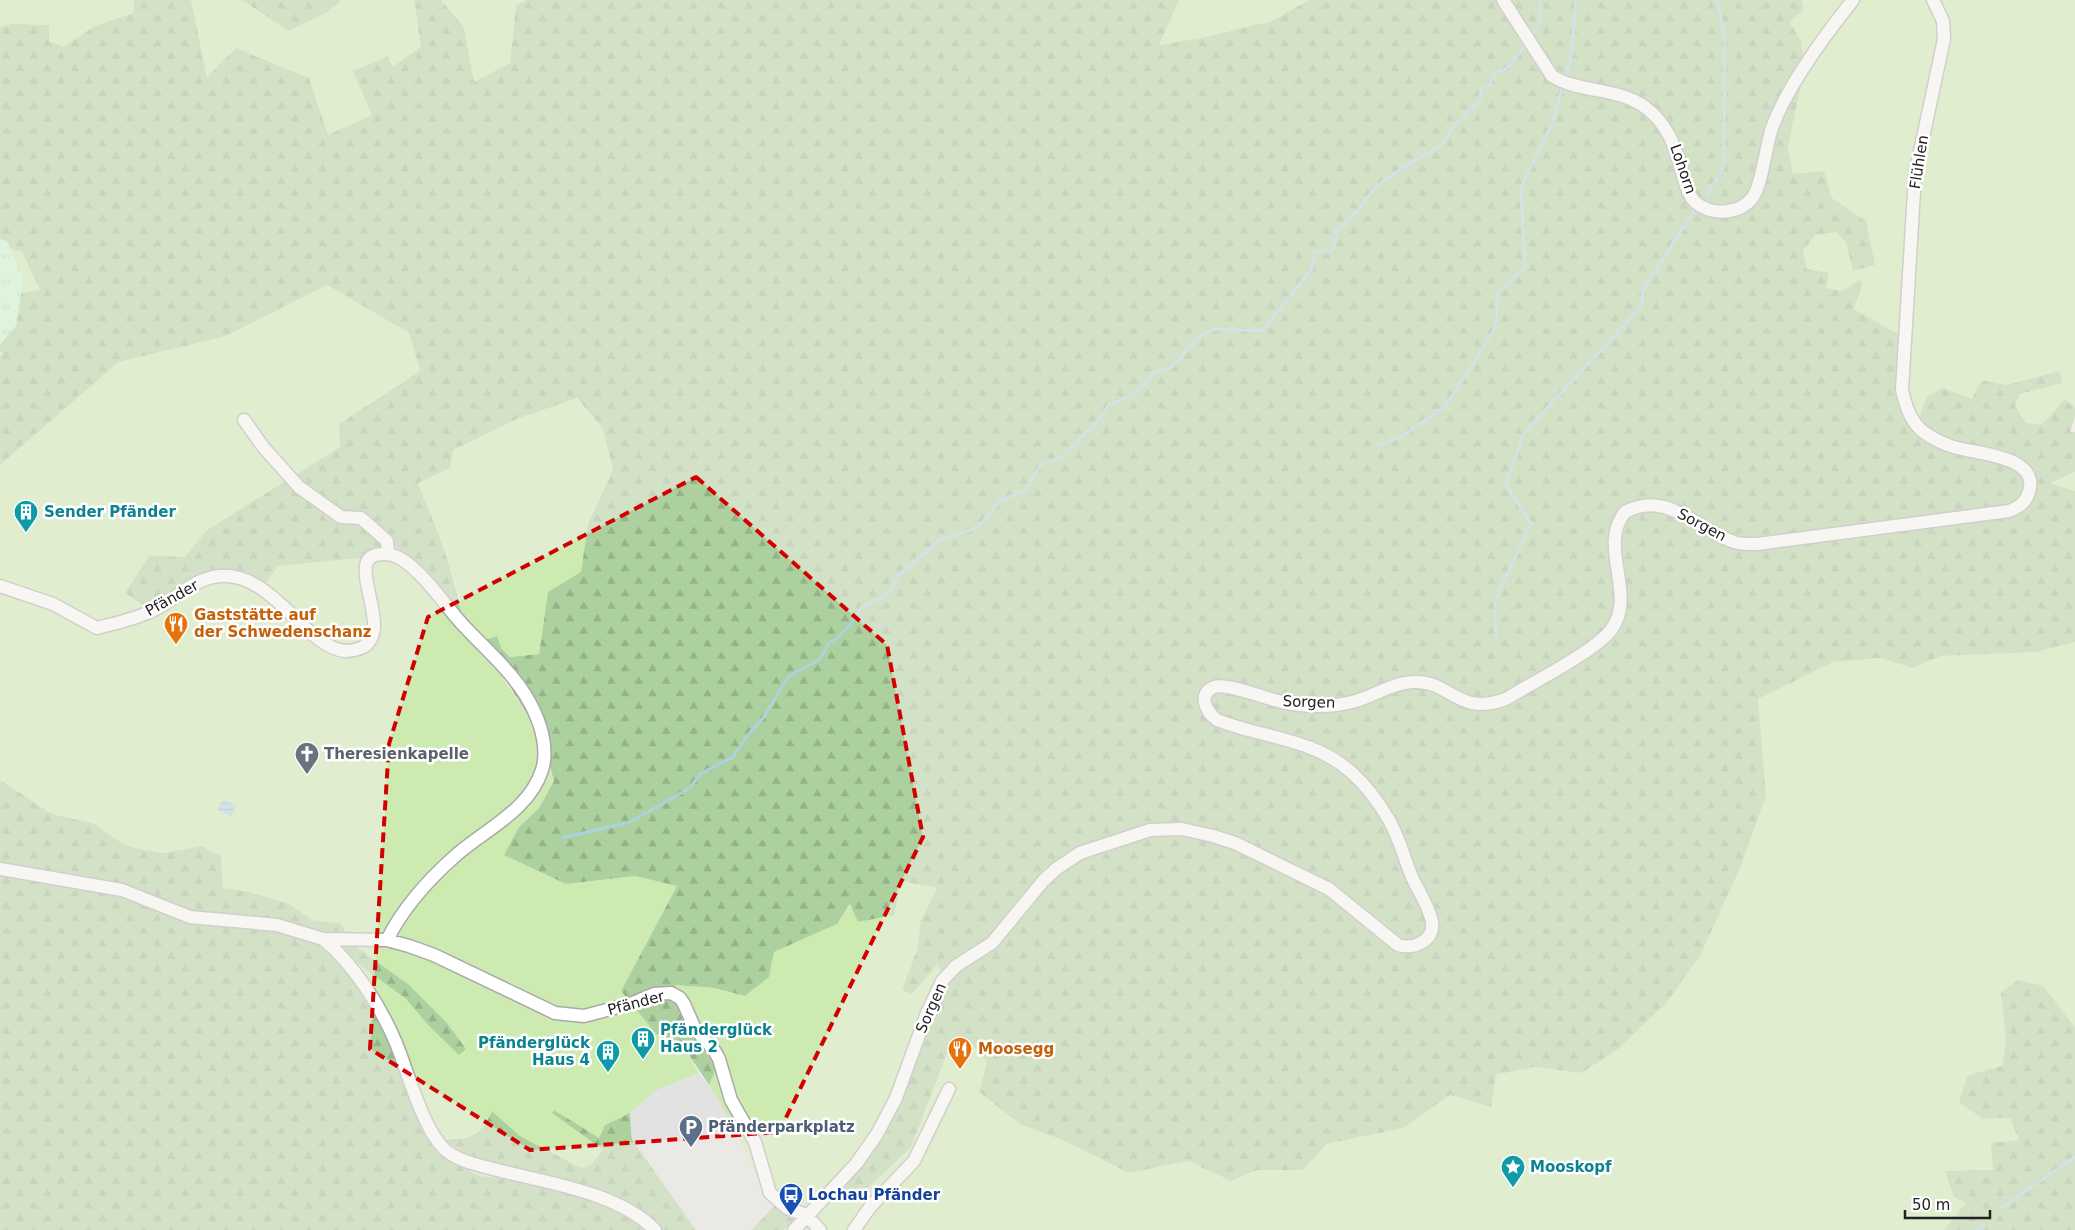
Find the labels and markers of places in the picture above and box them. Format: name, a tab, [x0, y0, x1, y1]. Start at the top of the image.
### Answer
building icon: Sender Pfänder	[13, 499, 39, 533]
place label: Sender Pfänder	[44, 503, 176, 521]
place label: Gaststätte auf der Schwedenschanz	[194, 606, 372, 641]
restaurant icon: Gaststätte auf der Schwedenschanz	[163, 611, 189, 645]
church icon: Theresienkapelle	[294, 741, 320, 775]
place label: Theresienkapelle	[324, 745, 469, 763]
place label: Pfänderglück Haus 2	[660, 1021, 773, 1056]
building icon: Pfänderglück Haus 2	[630, 1026, 656, 1060]
place label: Pfänderglück Haus 4	[478, 1034, 591, 1069]
restaurant icon: Moosegg	[947, 1036, 973, 1070]
building icon: Pfänderglück Haus 4	[595, 1039, 621, 1073]
place label: Moosegg	[978, 1040, 1054, 1058]
parking icon: Pfänderparkplatz	[678, 1114, 704, 1148]
place label: Pfänderparkplatz	[708, 1118, 855, 1136]
place icon: Mooskopf	[1500, 1154, 1526, 1188]
place label: Mooskopf	[1530, 1158, 1612, 1176]
bus stop icon: Lochau Pfänder	[778, 1182, 804, 1216]
place label: Lochau Pfänder	[808, 1186, 941, 1204]

